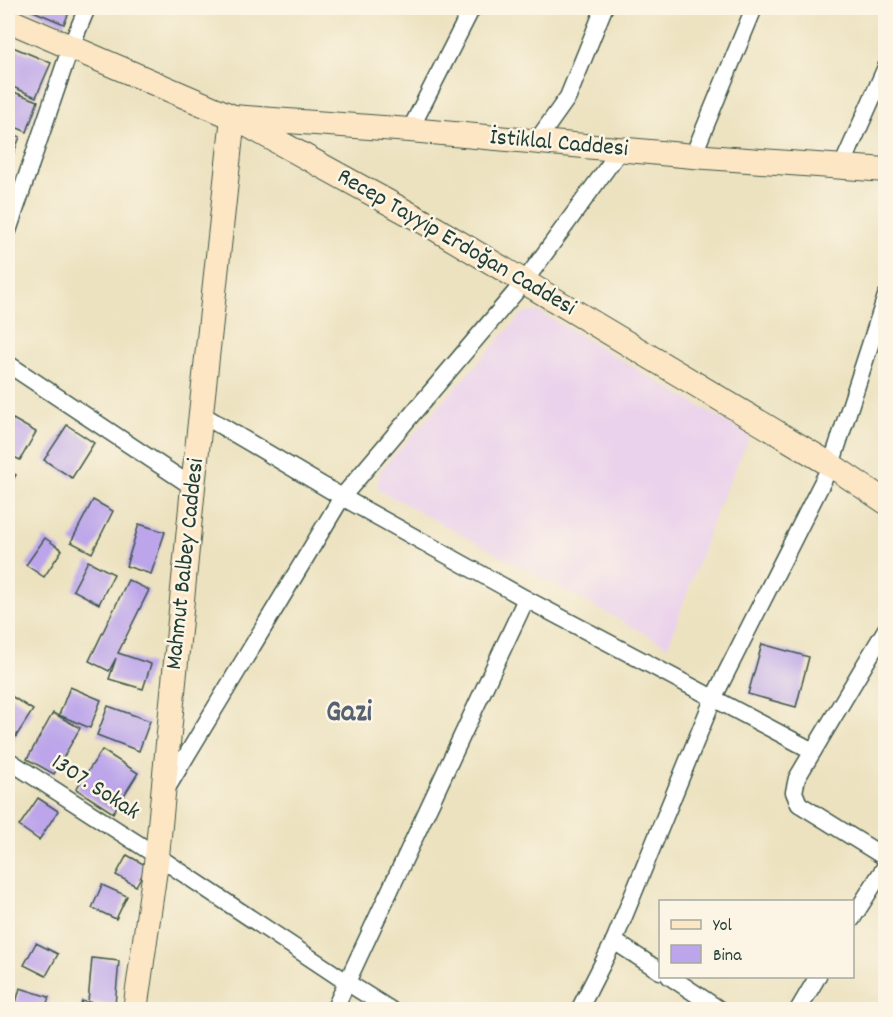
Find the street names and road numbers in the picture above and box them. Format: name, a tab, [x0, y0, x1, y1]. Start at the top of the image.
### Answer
street label: İstiklal Caddesi	[488, 121, 630, 167]
street label: Recep Tayyip Erdoğan Caddesi	[330, 161, 582, 325]
street label: Mahmut Balbey Caddesi	[158, 456, 214, 672]
street label: 1307. Sokak	[44, 747, 146, 829]

